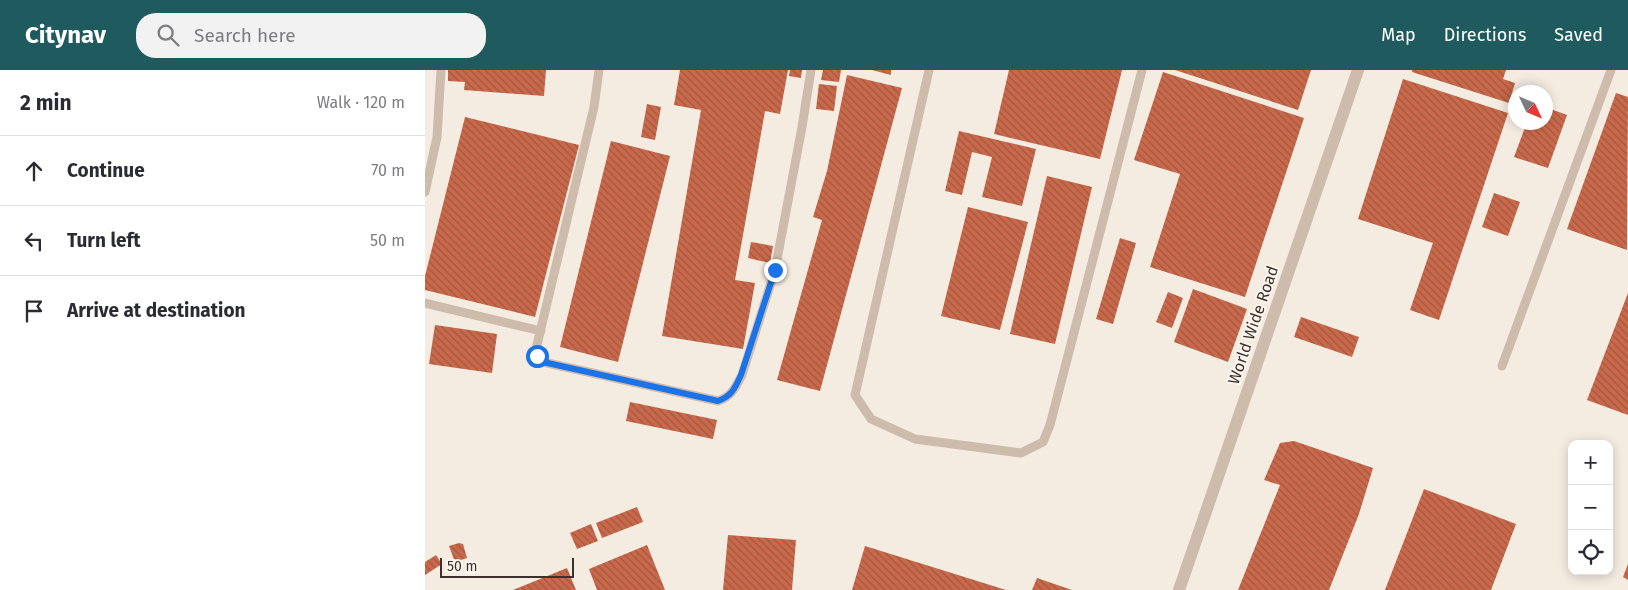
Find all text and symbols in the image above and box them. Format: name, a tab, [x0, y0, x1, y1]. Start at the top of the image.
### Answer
search box	[136, 13, 486, 58]
text: Citynav	[25, 21, 106, 49]
icon: search	[154, 21, 182, 49]
text: Search here	[194, 24, 296, 47]
text: Map	[1381, 24, 1416, 46]
text: Directions	[1444, 24, 1526, 46]
text: Saved	[1554, 24, 1603, 46]
north arrow	[1508, 85, 1553, 130]
text: 2 min	[20, 90, 72, 116]
text: Walk · 120 m	[317, 93, 405, 112]
icon: ahead	[20, 157, 48, 185]
text: Continue	[67, 159, 145, 182]
text: 70 m	[371, 161, 405, 180]
icon: left	[20, 227, 48, 255]
text: Turn left	[67, 229, 141, 252]
text: 50 m	[370, 231, 405, 250]
route end	[764, 259, 787, 282]
street label: World Wide Road	[1224, 263, 1282, 387]
icon: arrive	[20, 297, 48, 325]
text: Arrive at destination	[67, 299, 246, 322]
route start	[526, 345, 549, 368]
map controls	[1568, 440, 1613, 575]
button: +	[1568, 440, 1613, 485]
button: −	[1568, 485, 1613, 530]
button: locate	[1568, 530, 1613, 575]
scale bar	[440, 555, 574, 578]
text: 50 m	[447, 558, 478, 575]

